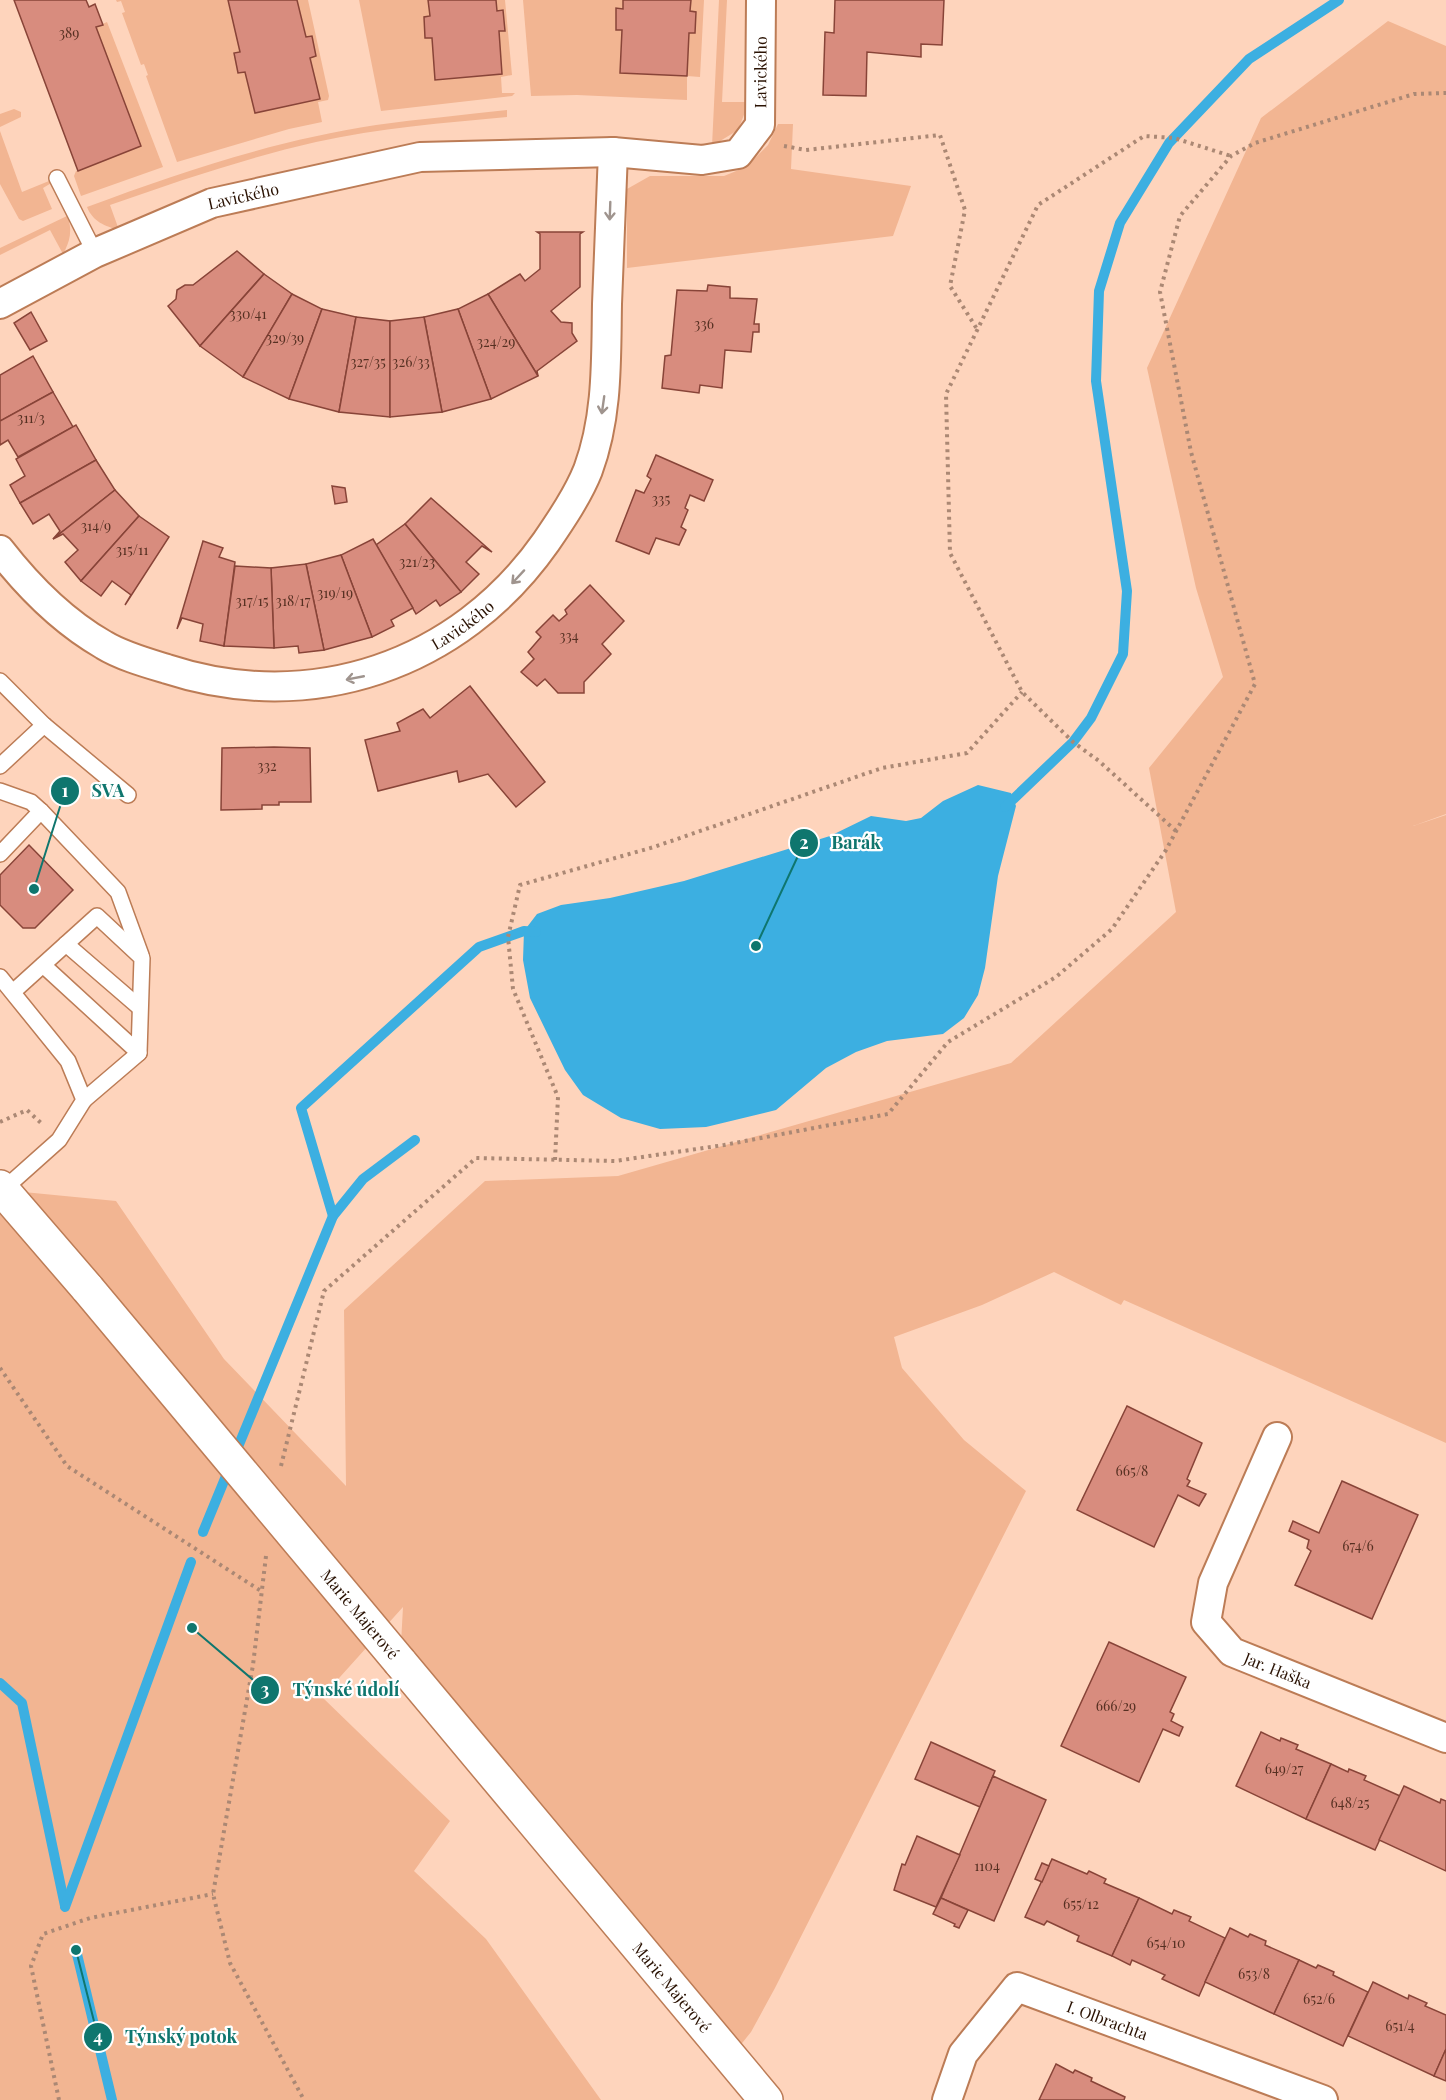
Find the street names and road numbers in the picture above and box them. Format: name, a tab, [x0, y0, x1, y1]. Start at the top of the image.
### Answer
street label: Lavického	[749, 36, 771, 109]
street label: Lavického	[206, 178, 281, 214]
street label: Lavického	[427, 595, 498, 654]
street label: Marie Majerové	[317, 1565, 404, 1663]
street label: Jar. Haška	[1240, 1647, 1315, 1693]
street label: Marie Majerové	[629, 1938, 716, 2036]
street label: I. Olbrachta	[1064, 1995, 1151, 2044]

